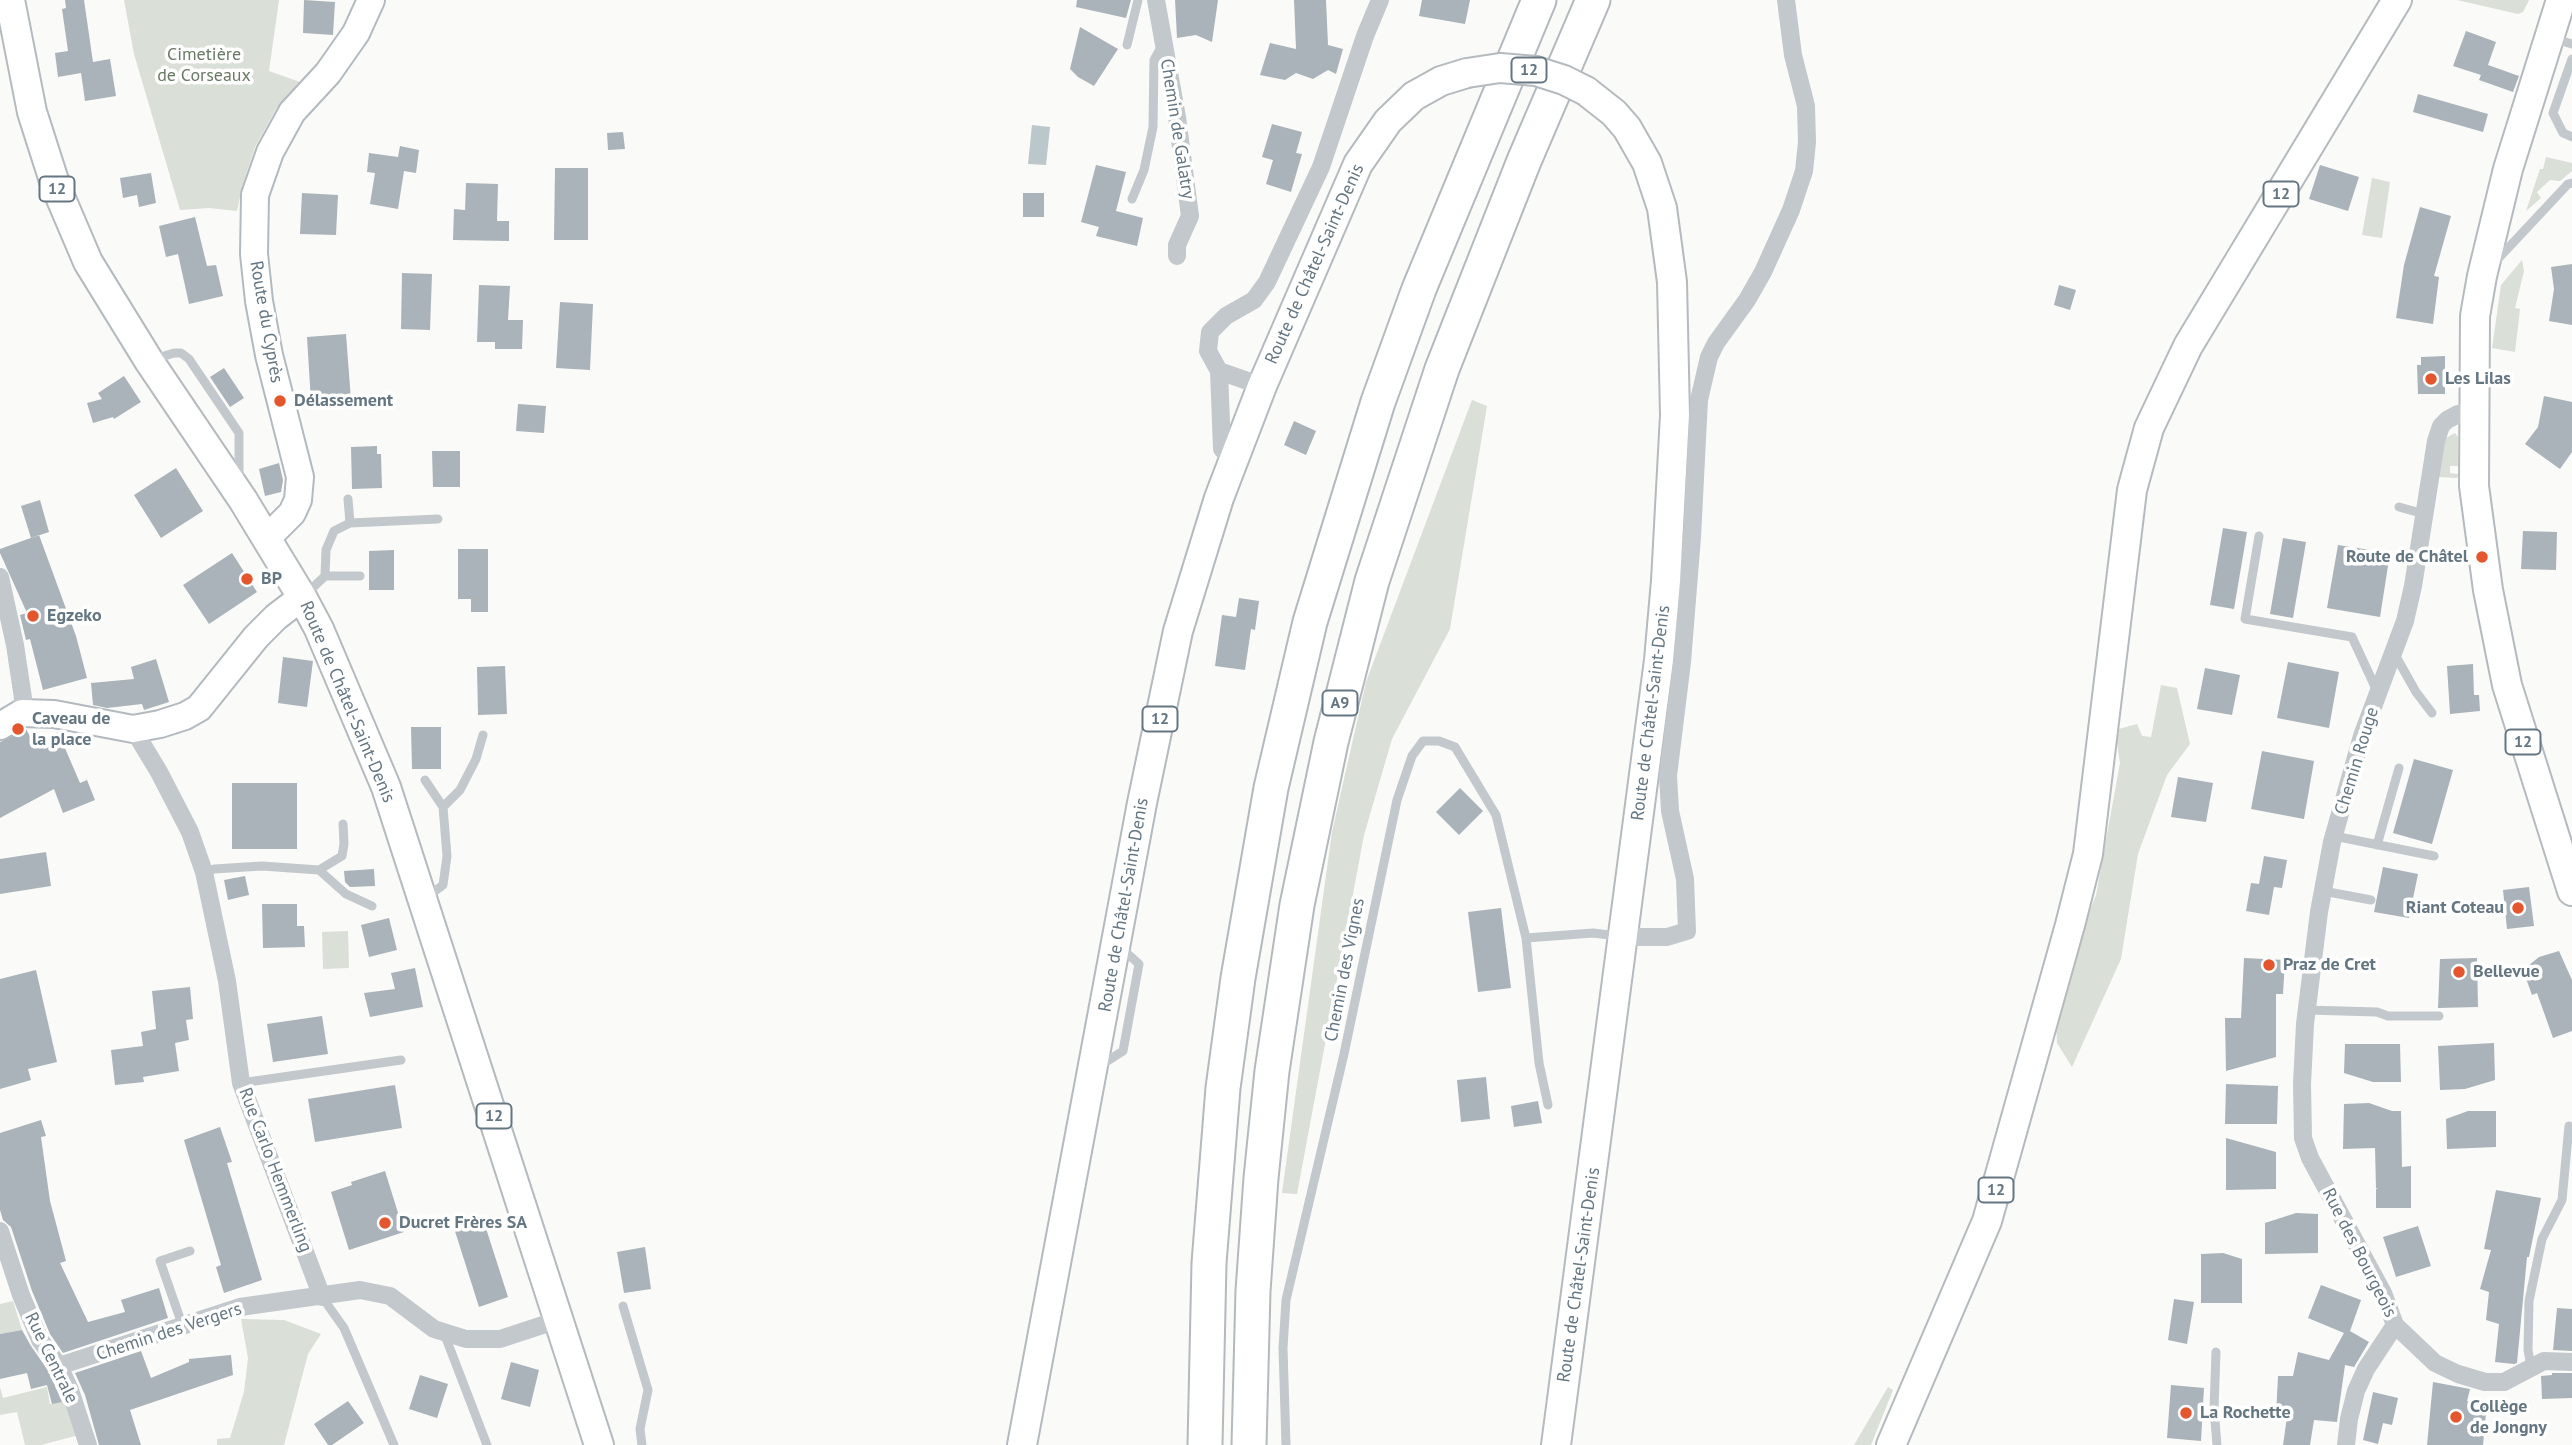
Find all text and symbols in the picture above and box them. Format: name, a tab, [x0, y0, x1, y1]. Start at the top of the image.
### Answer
park label: Cimetière de Corseaux	[157, 44, 251, 86]
street label: Chemin de Galatry	[1155, 57, 1199, 201]
road number: 12	[1512, 58, 1546, 82]
street label: Route de Châtel-Saint-Denis	[1261, 161, 1369, 367]
road number: 12	[40, 176, 74, 202]
road number: 12	[2264, 182, 2298, 206]
street label: Route du Cyprès	[245, 259, 287, 385]
place label: Les Lilas	[2445, 368, 2511, 390]
marker: Les Lilas	[2423, 371, 2439, 387]
place label: Délassement	[294, 390, 393, 412]
marker: Délassement	[272, 393, 288, 409]
place label: Route de Châtel	[2346, 546, 2468, 568]
marker: Route de Châtel	[2474, 549, 2490, 565]
place label: BP	[261, 568, 282, 590]
marker: BP	[239, 571, 255, 587]
street label: Route de Châtel-Saint-Denis	[295, 598, 399, 806]
street label: Route de Châtel-Saint-Denis	[1627, 604, 1675, 822]
place label: Egzeko	[47, 605, 102, 627]
marker: Egzeko	[25, 608, 41, 624]
road number: A9	[1322, 690, 1358, 716]
street label: Chemin Rouge	[2330, 705, 2384, 817]
road number: 12	[1142, 706, 1178, 732]
place label: Caveau de la place	[32, 708, 110, 750]
marker: Caveau de la place	[10, 721, 26, 737]
road number: 12	[2506, 730, 2540, 754]
street label: Route de Châtel-Saint-Denis	[1095, 796, 1153, 1014]
street label: Chemin des Vignes	[1320, 896, 1370, 1044]
place label: Riant Coteau	[2406, 897, 2504, 919]
marker: Riant Coteau	[2510, 900, 2526, 916]
place label: Praz de Cret	[2283, 954, 2376, 976]
marker: Praz de Cret	[2261, 957, 2277, 973]
place label: Bellevue	[2473, 961, 2540, 983]
marker: Bellevue	[2451, 964, 2467, 980]
street label: Rue Carlo Hemmerling	[234, 1085, 316, 1255]
road number: 12	[476, 1104, 512, 1128]
street label: Route de Châtel-Saint-Denis	[1553, 1166, 1605, 1384]
road number: 12	[1979, 1178, 2014, 1202]
street label: Rue des Bourgeois	[2317, 1185, 2401, 1321]
place label: Ducret Frères SA	[399, 1212, 527, 1234]
marker: Ducret Frères SA	[377, 1215, 393, 1231]
street label: Chemin des Vergers	[94, 1298, 244, 1366]
street label: Rue Centrale	[20, 1309, 82, 1407]
place label: Collège de Jongny	[2470, 1396, 2547, 1438]
place label: La Rochette	[2200, 1402, 2291, 1424]
marker: La Rochette	[2178, 1405, 2194, 1421]
marker: Collège de Jongny	[2448, 1409, 2464, 1425]

